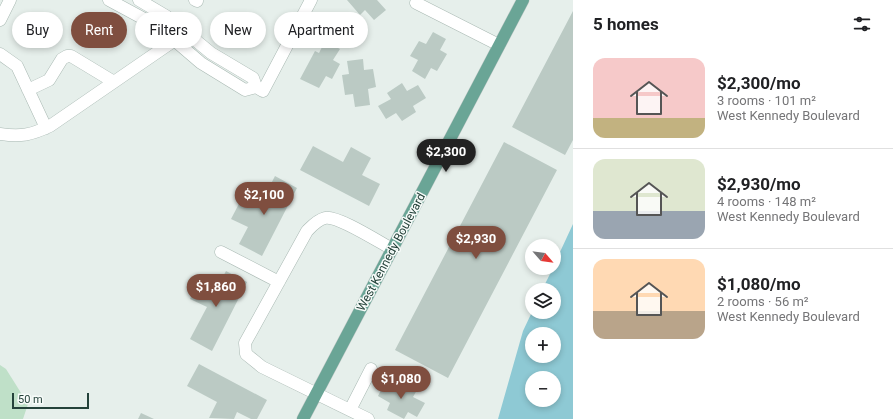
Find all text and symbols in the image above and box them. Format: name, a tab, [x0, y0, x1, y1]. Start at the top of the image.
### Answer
chip: Buy	[12, 12, 63, 48]
chip: Rent	[71, 12, 127, 48]
chip: Filters	[135, 12, 202, 48]
chip: New	[210, 12, 266, 48]
chip: Apartment	[274, 12, 368, 48]
icon: filters	[851, 13, 873, 35]
text: 5 homes	[593, 14, 659, 34]
text: $2,300/mo	[717, 73, 801, 93]
icon: home	[625, 74, 673, 122]
text: 3 rooms · 101 m²	[717, 93, 816, 108]
text: West Kennedy Boulevard	[717, 108, 860, 123]
pin: $2,300	[413, 139, 479, 173]
text: $2,300	[426, 144, 466, 159]
text: $2,930/mo	[717, 174, 801, 194]
icon: home	[625, 175, 673, 223]
pin: $2,100	[231, 182, 297, 216]
text: $2,100	[244, 187, 284, 202]
street label: West Kennedy Boulevard	[354, 191, 428, 313]
text: 4 rooms · 148 m²	[717, 194, 816, 209]
text: West Kennedy Boulevard	[717, 209, 860, 224]
pin: $2,930	[443, 226, 509, 260]
text: $2,930	[456, 231, 496, 246]
north arrow	[525, 239, 561, 275]
map controls	[525, 239, 561, 407]
pin: $1,860	[183, 274, 249, 308]
text: $1,080/mo	[717, 274, 801, 294]
icon: home	[625, 275, 673, 323]
text: $1,860	[196, 279, 236, 294]
button: layers	[525, 283, 561, 319]
text: 2 rooms · 56 m²	[717, 294, 809, 309]
text: West Kennedy Boulevard	[717, 309, 860, 324]
button: +	[525, 327, 561, 363]
pin: $1,080	[368, 366, 434, 400]
text: $1,080	[381, 371, 421, 386]
button: −	[525, 371, 561, 407]
scale bar	[12, 391, 89, 410]
text: 50 m	[18, 393, 43, 406]

